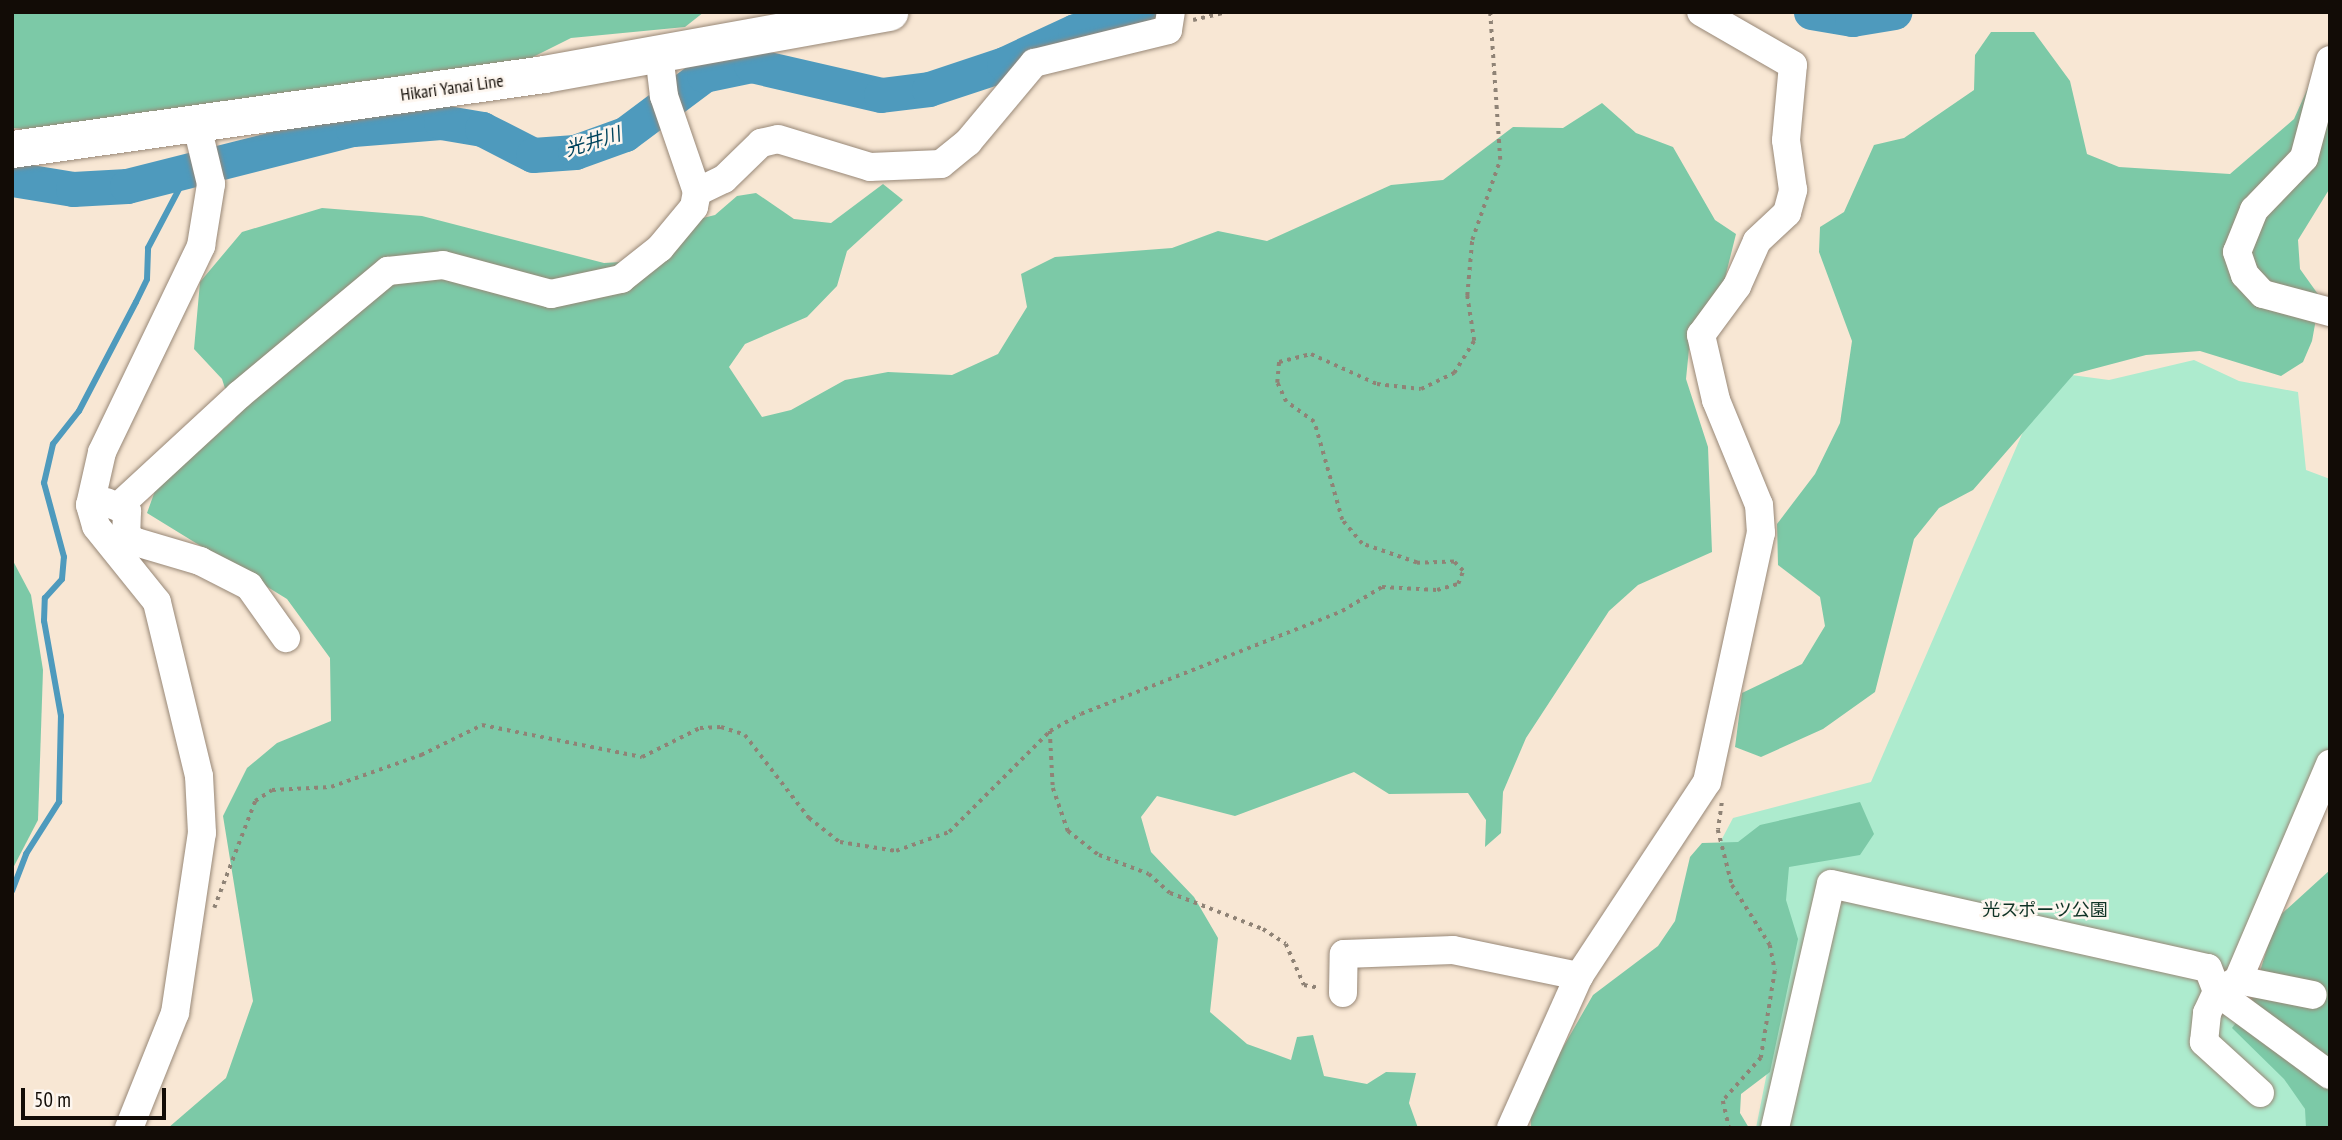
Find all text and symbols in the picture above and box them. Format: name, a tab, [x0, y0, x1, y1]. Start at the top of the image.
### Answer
street label: Hikari Yanai Line	[399, 70, 505, 106]
water label: 光井川	[562, 123, 624, 161]
park label: 光スポーツ公園	[1982, 899, 2108, 921]
scale bar	[24, 1074, 170, 1118]
text: 50 m	[34, 1086, 71, 1113]

